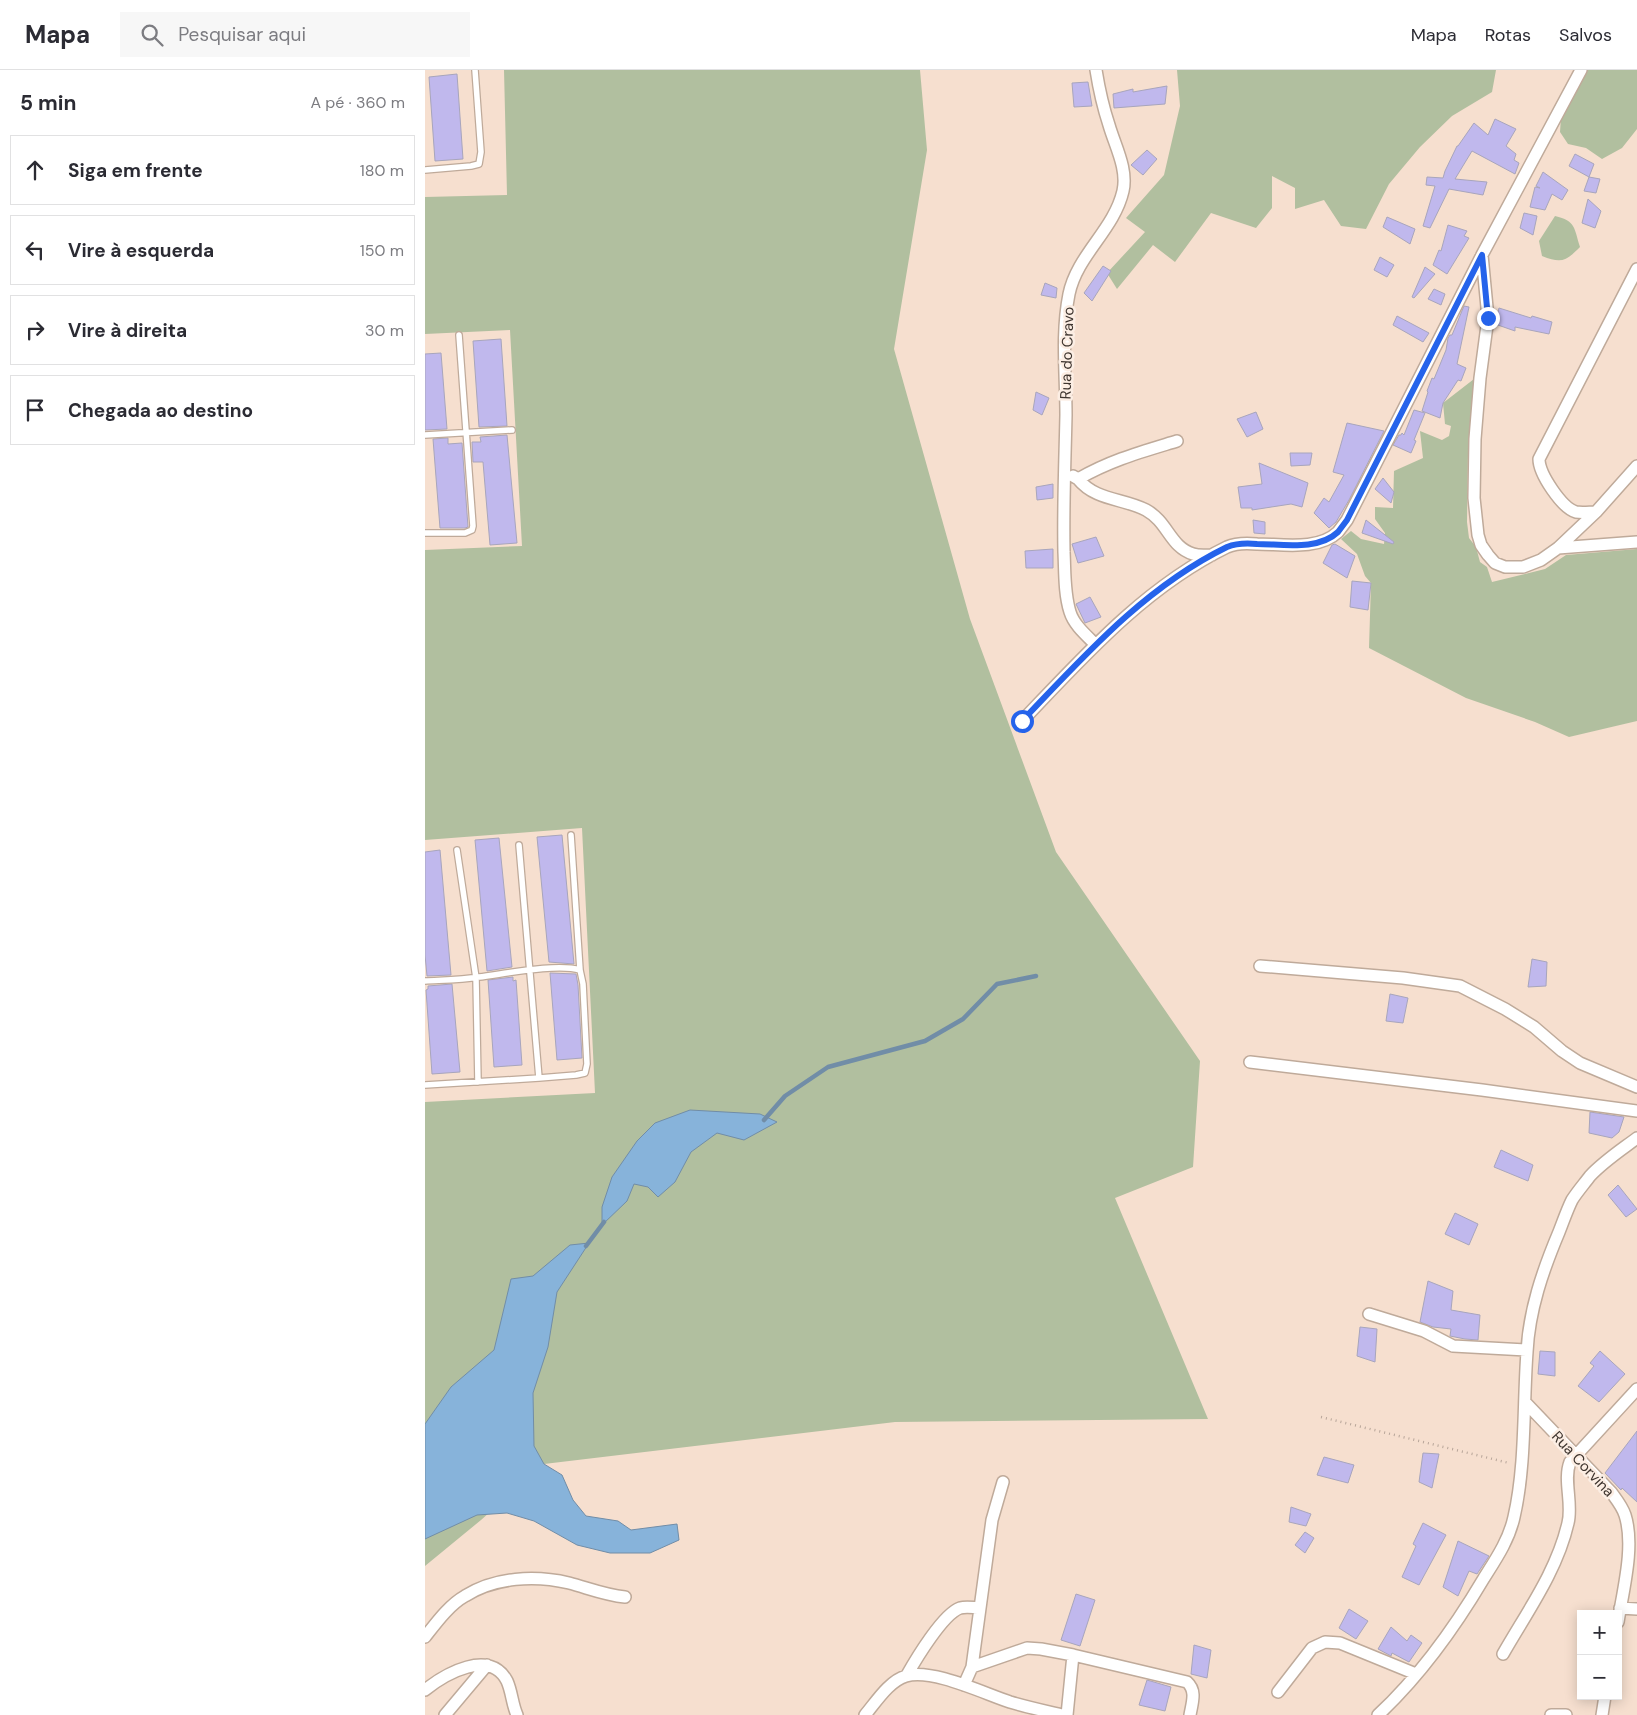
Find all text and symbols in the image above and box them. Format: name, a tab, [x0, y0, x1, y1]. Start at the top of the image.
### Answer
search box	[120, 12, 470, 57]
text: Mapa	[25, 19, 90, 50]
icon: search	[138, 21, 166, 49]
text: Pesquisar aqui	[178, 22, 306, 47]
text: Mapa	[1411, 23, 1457, 47]
text: Rotas	[1485, 23, 1531, 47]
text: Salvos	[1559, 23, 1612, 47]
text: 5 min	[20, 89, 76, 117]
text: A pé · 360 m	[310, 92, 405, 113]
icon: ahead	[21, 156, 49, 184]
text: Siga em frente	[68, 158, 203, 183]
text: 180 m	[360, 160, 404, 181]
icon: left	[21, 236, 49, 264]
text: Vire à esquerda	[68, 238, 214, 263]
text: 150 m	[360, 240, 404, 261]
street label: Rua do Cravo	[1055, 306, 1079, 400]
route end	[1477, 307, 1500, 330]
icon: right	[21, 316, 49, 344]
text: Vire à direita	[68, 318, 187, 343]
text: 30 m	[365, 320, 404, 341]
icon: arrive	[21, 396, 49, 424]
text: Chegada ao destino	[68, 398, 253, 423]
route start	[1011, 710, 1034, 733]
street label: Rua Corvina	[1547, 1427, 1619, 1501]
map controls	[1577, 1610, 1622, 1700]
button: +	[1577, 1610, 1622, 1655]
button: −	[1577, 1655, 1622, 1700]

